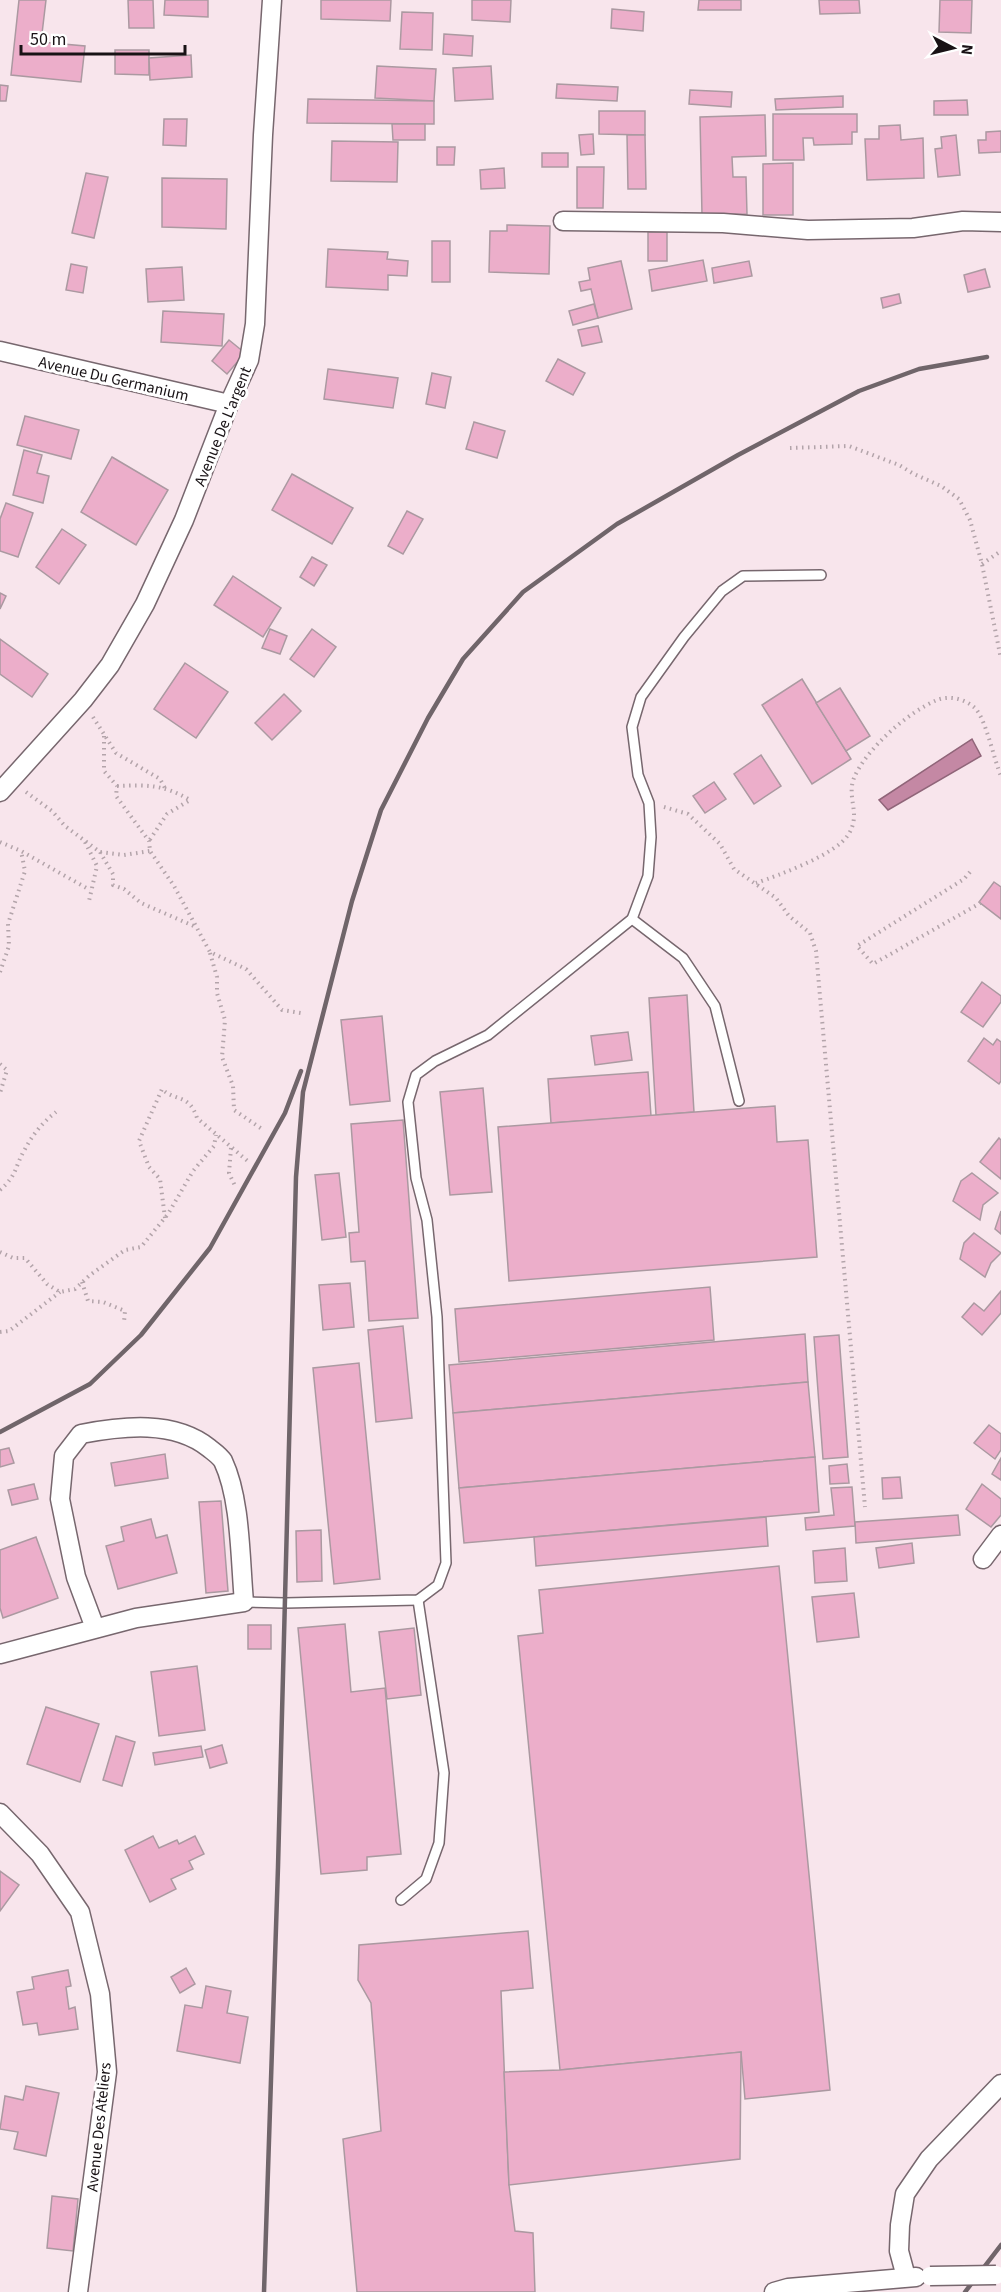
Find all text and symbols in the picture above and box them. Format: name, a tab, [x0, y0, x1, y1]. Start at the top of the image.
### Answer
scale bar	[21, 18, 184, 56]
north arrow	[923, 18, 983, 78]
text: 50 m	[30, 27, 66, 52]
text: N	[955, 43, 978, 56]
street label: Avenue Du Germanium	[36, 351, 191, 407]
street label: Avenue De L'argent	[189, 363, 257, 489]
street label: Avenue Des Ateliers	[81, 2061, 117, 2193]

